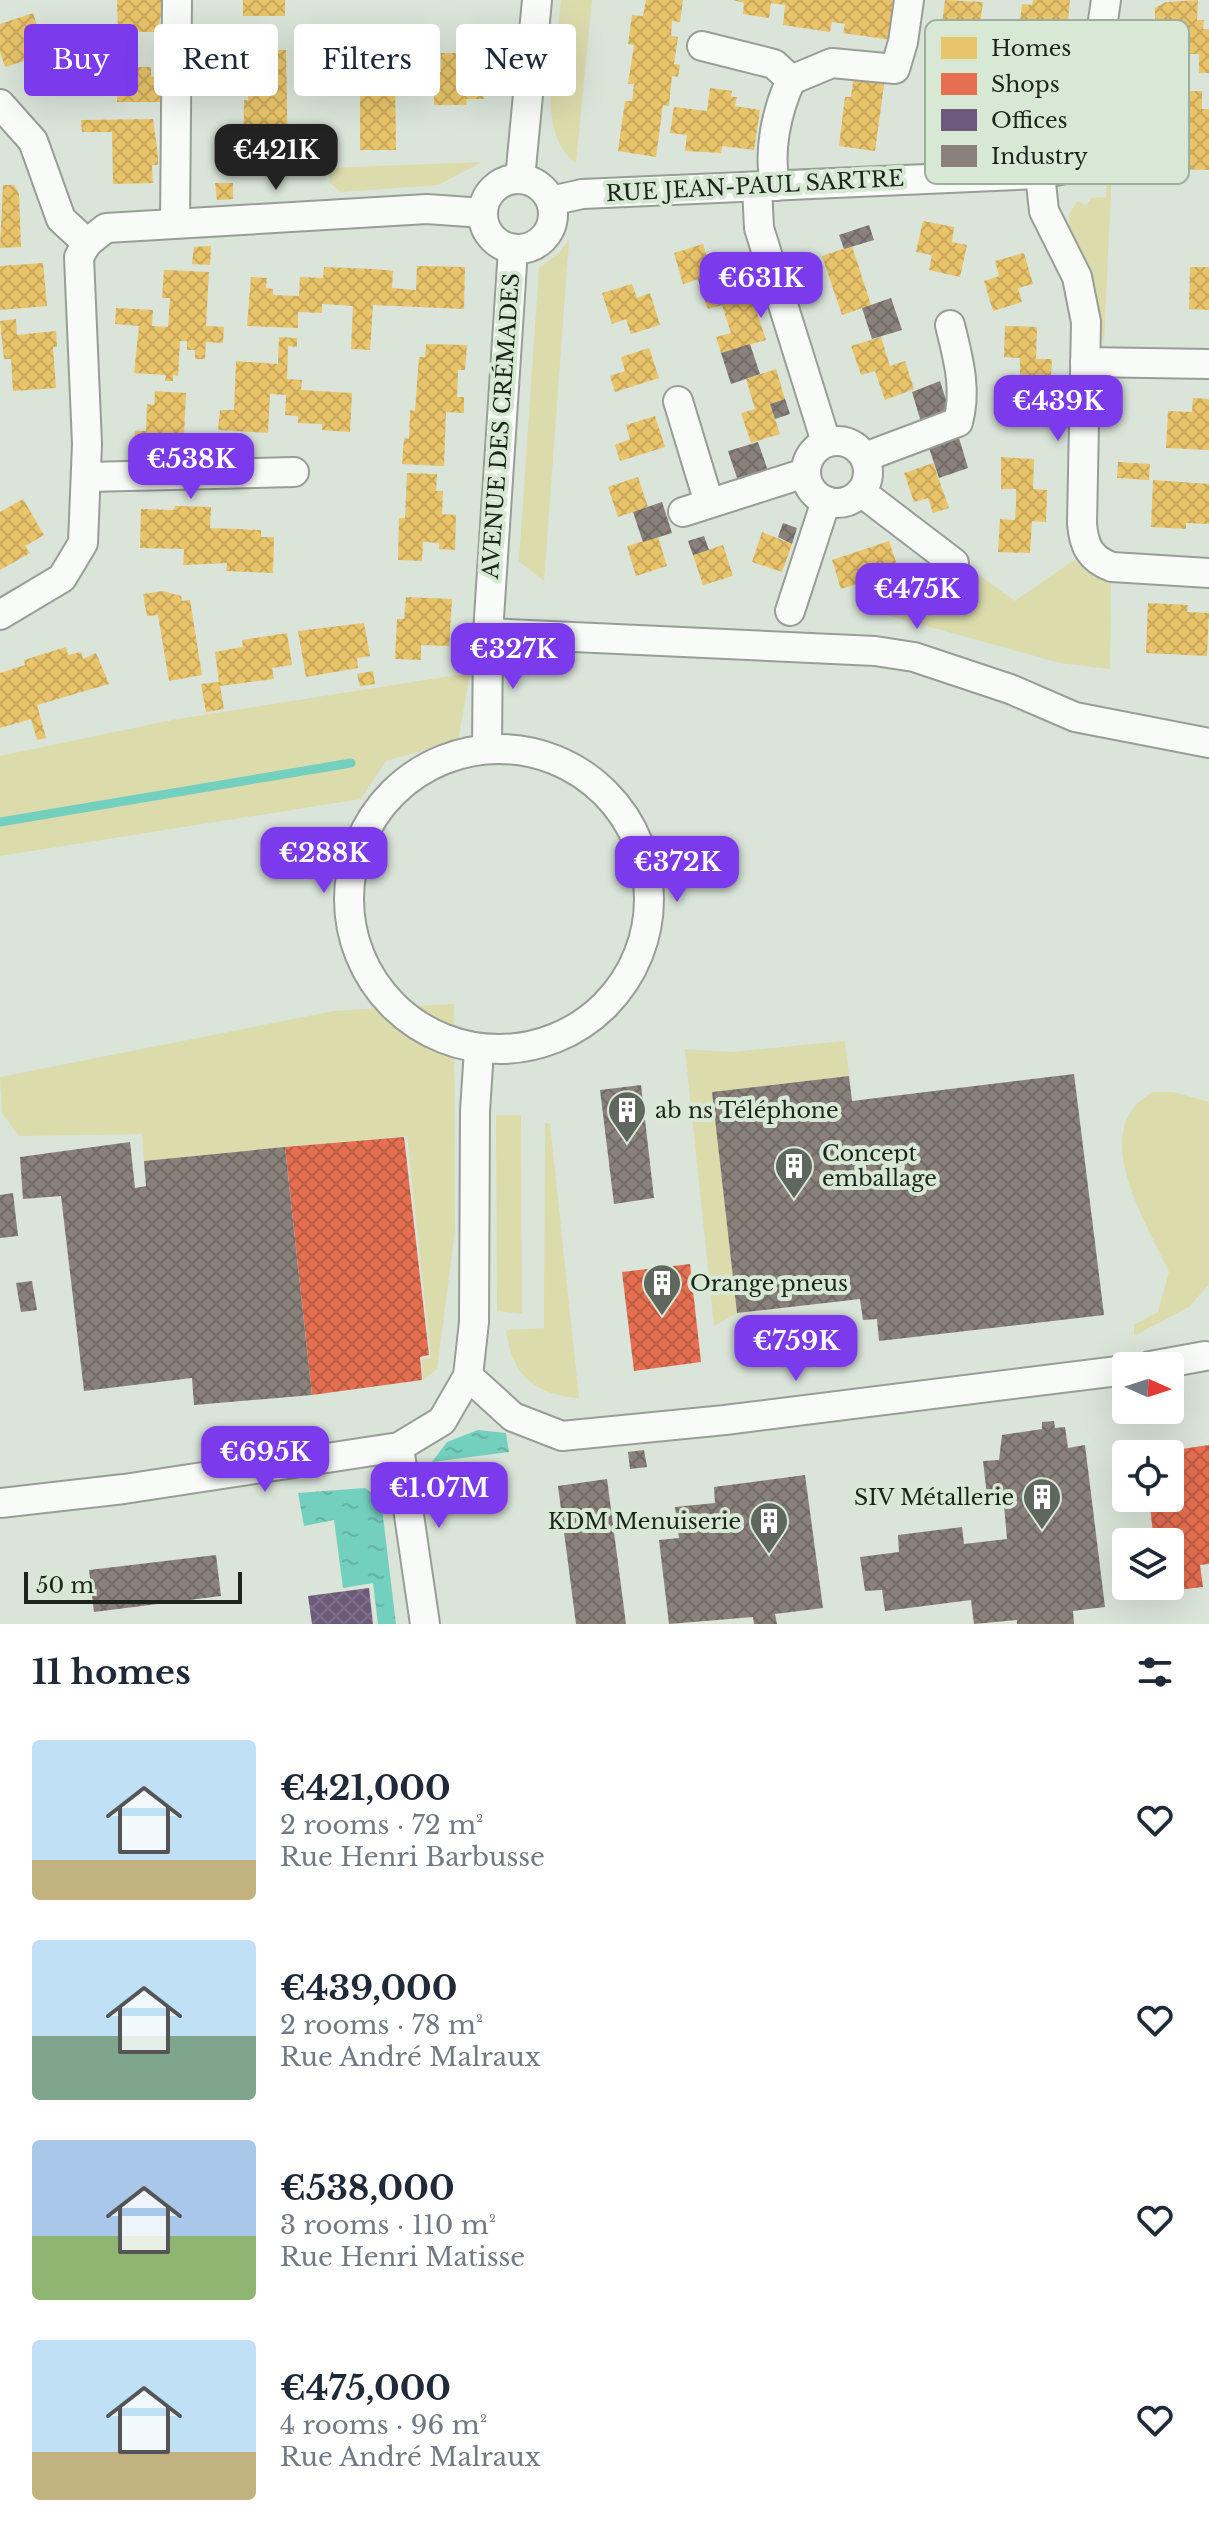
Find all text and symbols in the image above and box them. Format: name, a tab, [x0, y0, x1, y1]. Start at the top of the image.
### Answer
legend	[925, 20, 1189, 184]
chip: Buy	[24, 24, 138, 96]
chip: Rent	[154, 24, 278, 96]
chip: Filters	[294, 24, 440, 96]
chip: New	[456, 24, 576, 96]
text: Homes	[991, 35, 1071, 62]
text: Shops	[991, 71, 1060, 98]
text: Offices	[991, 107, 1068, 134]
pin: €421K	[220, 124, 332, 192]
text: €421K	[233, 134, 319, 166]
text: Industry	[991, 143, 1088, 170]
street label: RUE JEAN-PAUL SARTRE	[605, 165, 905, 207]
pin: €631K	[705, 252, 817, 320]
text: €631K	[718, 262, 804, 294]
street label: AVENUE DES CRÉMADES	[476, 272, 525, 581]
pin: €439K	[1002, 375, 1114, 443]
text: €439K	[1012, 385, 1104, 417]
pin: €538K	[135, 433, 247, 501]
text: €538K	[146, 443, 236, 475]
pin: €475K	[861, 563, 973, 631]
text: €475K	[874, 573, 960, 605]
pin: €327K	[457, 623, 569, 691]
text: €327K	[469, 633, 557, 665]
pin: €288K	[268, 827, 380, 895]
pin: €372K	[621, 836, 733, 904]
text: €288K	[278, 837, 370, 869]
text: €372K	[633, 846, 721, 878]
building icon: ab ns Téléphone	[606, 1089, 648, 1144]
place label: ab ns Téléphone	[655, 1097, 839, 1124]
place label: Concept emballage	[822, 1140, 937, 1192]
building icon: Concept emballage	[773, 1145, 815, 1200]
building icon: Orange pneus	[641, 1262, 683, 1317]
place label: Orange pneus	[690, 1270, 848, 1297]
pin: €759K	[740, 1315, 852, 1383]
text: €759K	[752, 1325, 840, 1357]
north arrow	[1112, 1352, 1184, 1424]
map controls	[1112, 1352, 1184, 1600]
pin: €695K	[209, 1426, 321, 1494]
text: €695K	[219, 1436, 311, 1468]
button: locate	[1112, 1440, 1184, 1512]
pin: €1.07M	[374, 1462, 504, 1530]
text: €1.07M	[389, 1472, 489, 1504]
building icon: SIV Métallerie	[1021, 1476, 1063, 1531]
place label: SIV Métallerie	[854, 1484, 1014, 1511]
building icon: KDM Menuiserie	[748, 1500, 790, 1555]
place label: KDM Menuiserie	[548, 1508, 741, 1535]
button: layers	[1112, 1528, 1184, 1600]
scale bar	[24, 1568, 242, 1604]
text: 50 m	[36, 1572, 94, 1599]
icon: filters	[1133, 1650, 1177, 1694]
text: 11 homes	[32, 1651, 191, 1693]
text: €421,000	[280, 1767, 451, 1809]
icon: home	[96, 1772, 192, 1868]
icon: heart	[1133, 1798, 1177, 1842]
text: 2 rooms · 72 m²	[280, 1809, 483, 1841]
text: Rue Henri Barbusse	[280, 1841, 545, 1873]
text: €439,000	[280, 1967, 457, 2009]
icon: home	[96, 1972, 192, 2068]
icon: heart	[1133, 1998, 1177, 2042]
text: 2 rooms · 78 m²	[280, 2009, 483, 2041]
text: Rue André Malraux	[280, 2041, 541, 2073]
text: €538,000	[280, 2167, 455, 2209]
icon: home	[96, 2172, 192, 2268]
icon: heart	[1133, 2198, 1177, 2242]
text: 3 rooms · 110 m²	[280, 2209, 496, 2241]
text: Rue Henri Matisse	[280, 2241, 525, 2273]
text: €475,000	[280, 2367, 451, 2409]
icon: home	[96, 2372, 192, 2468]
icon: heart	[1133, 2398, 1177, 2442]
text: 4 rooms · 96 m²	[280, 2409, 487, 2441]
text: Rue André Malraux	[280, 2441, 541, 2473]

